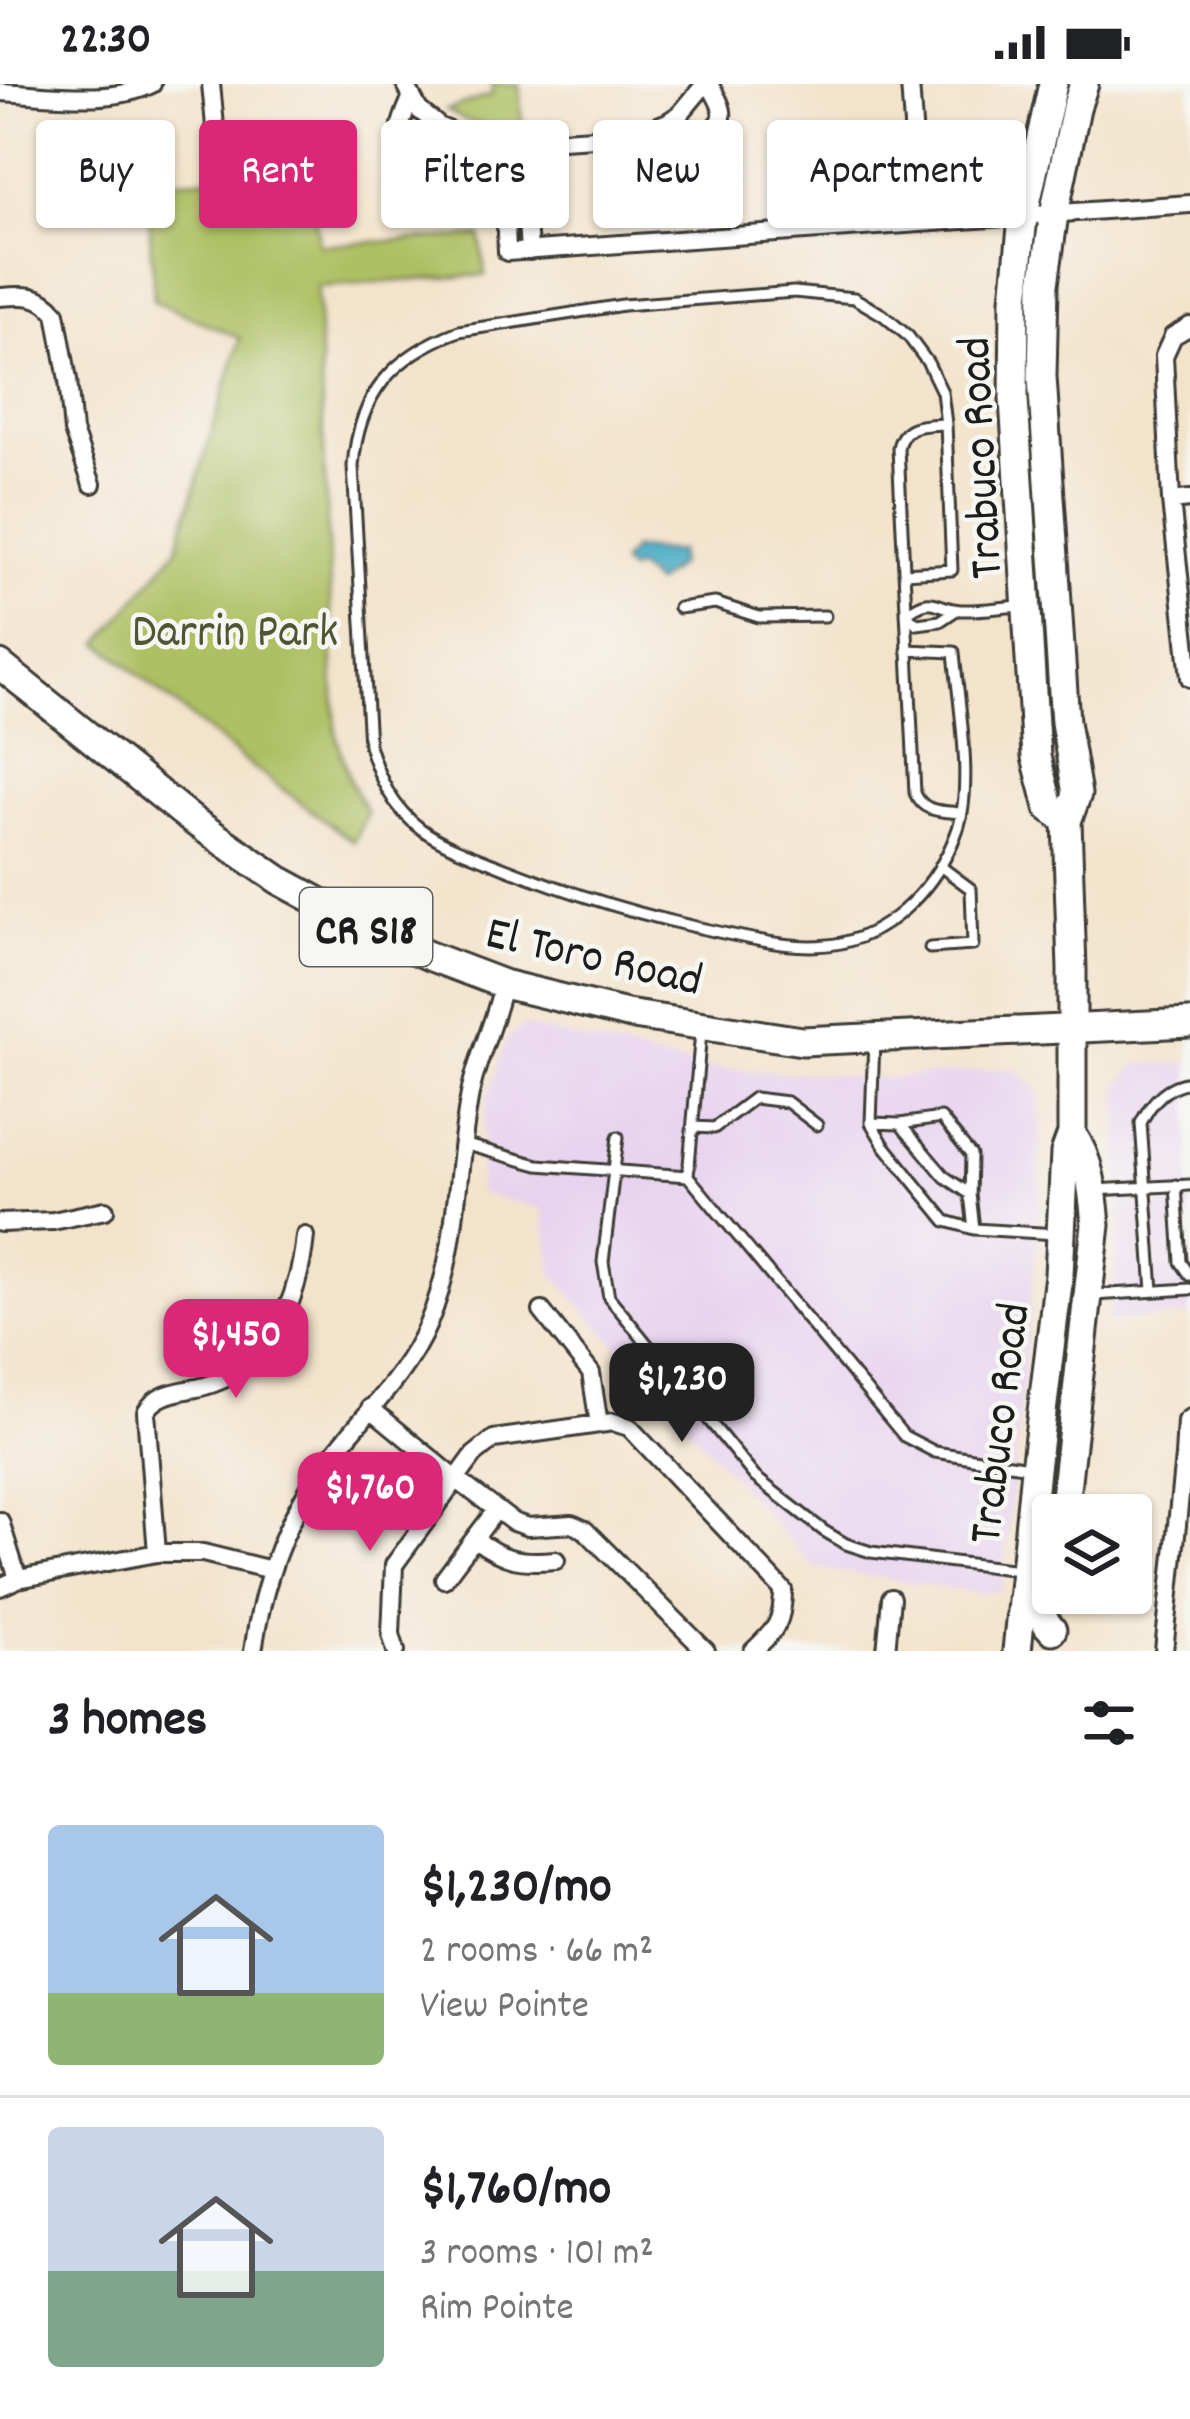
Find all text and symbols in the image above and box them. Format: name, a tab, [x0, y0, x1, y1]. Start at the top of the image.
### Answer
text: 22:30	[60, 10, 151, 74]
chip: Buy	[36, 120, 175, 228]
chip: Rent	[199, 120, 357, 228]
chip: Filters	[381, 120, 569, 228]
chip: New	[593, 120, 743, 228]
chip: Apartment	[767, 120, 1026, 228]
street label: Trabuco Road	[944, 335, 1025, 580]
park label: Darrin Park	[132, 601, 338, 670]
road number: CR S18	[300, 888, 432, 966]
street label: El Toro Road	[478, 902, 708, 1019]
pin: $1,450	[138, 1299, 334, 1401]
street label: Trabuco Road	[954, 1299, 1052, 1548]
text: $1,450	[190, 1310, 282, 1365]
pin: $1,230	[584, 1343, 780, 1445]
text: $1,230	[636, 1354, 728, 1409]
pin: $1,760	[272, 1452, 468, 1554]
text: $1,760	[324, 1463, 416, 1518]
map controls	[1032, 1494, 1152, 1614]
button: layers	[1032, 1494, 1152, 1614]
text: 3 homes	[48, 1687, 207, 1759]
icon: filters	[1076, 1690, 1142, 1756]
text: $1,230/mo	[420, 1854, 612, 1926]
icon: home	[144, 1873, 288, 2017]
text: 2 rooms · 66 m²	[420, 1926, 653, 1981]
text: View Pointe	[420, 1981, 589, 2036]
text: $1,760/mo	[420, 2156, 611, 2228]
icon: home	[144, 2175, 288, 2319]
text: 3 rooms · 101 m²	[420, 2228, 654, 2283]
text: Rim Pointe	[420, 2283, 574, 2338]

